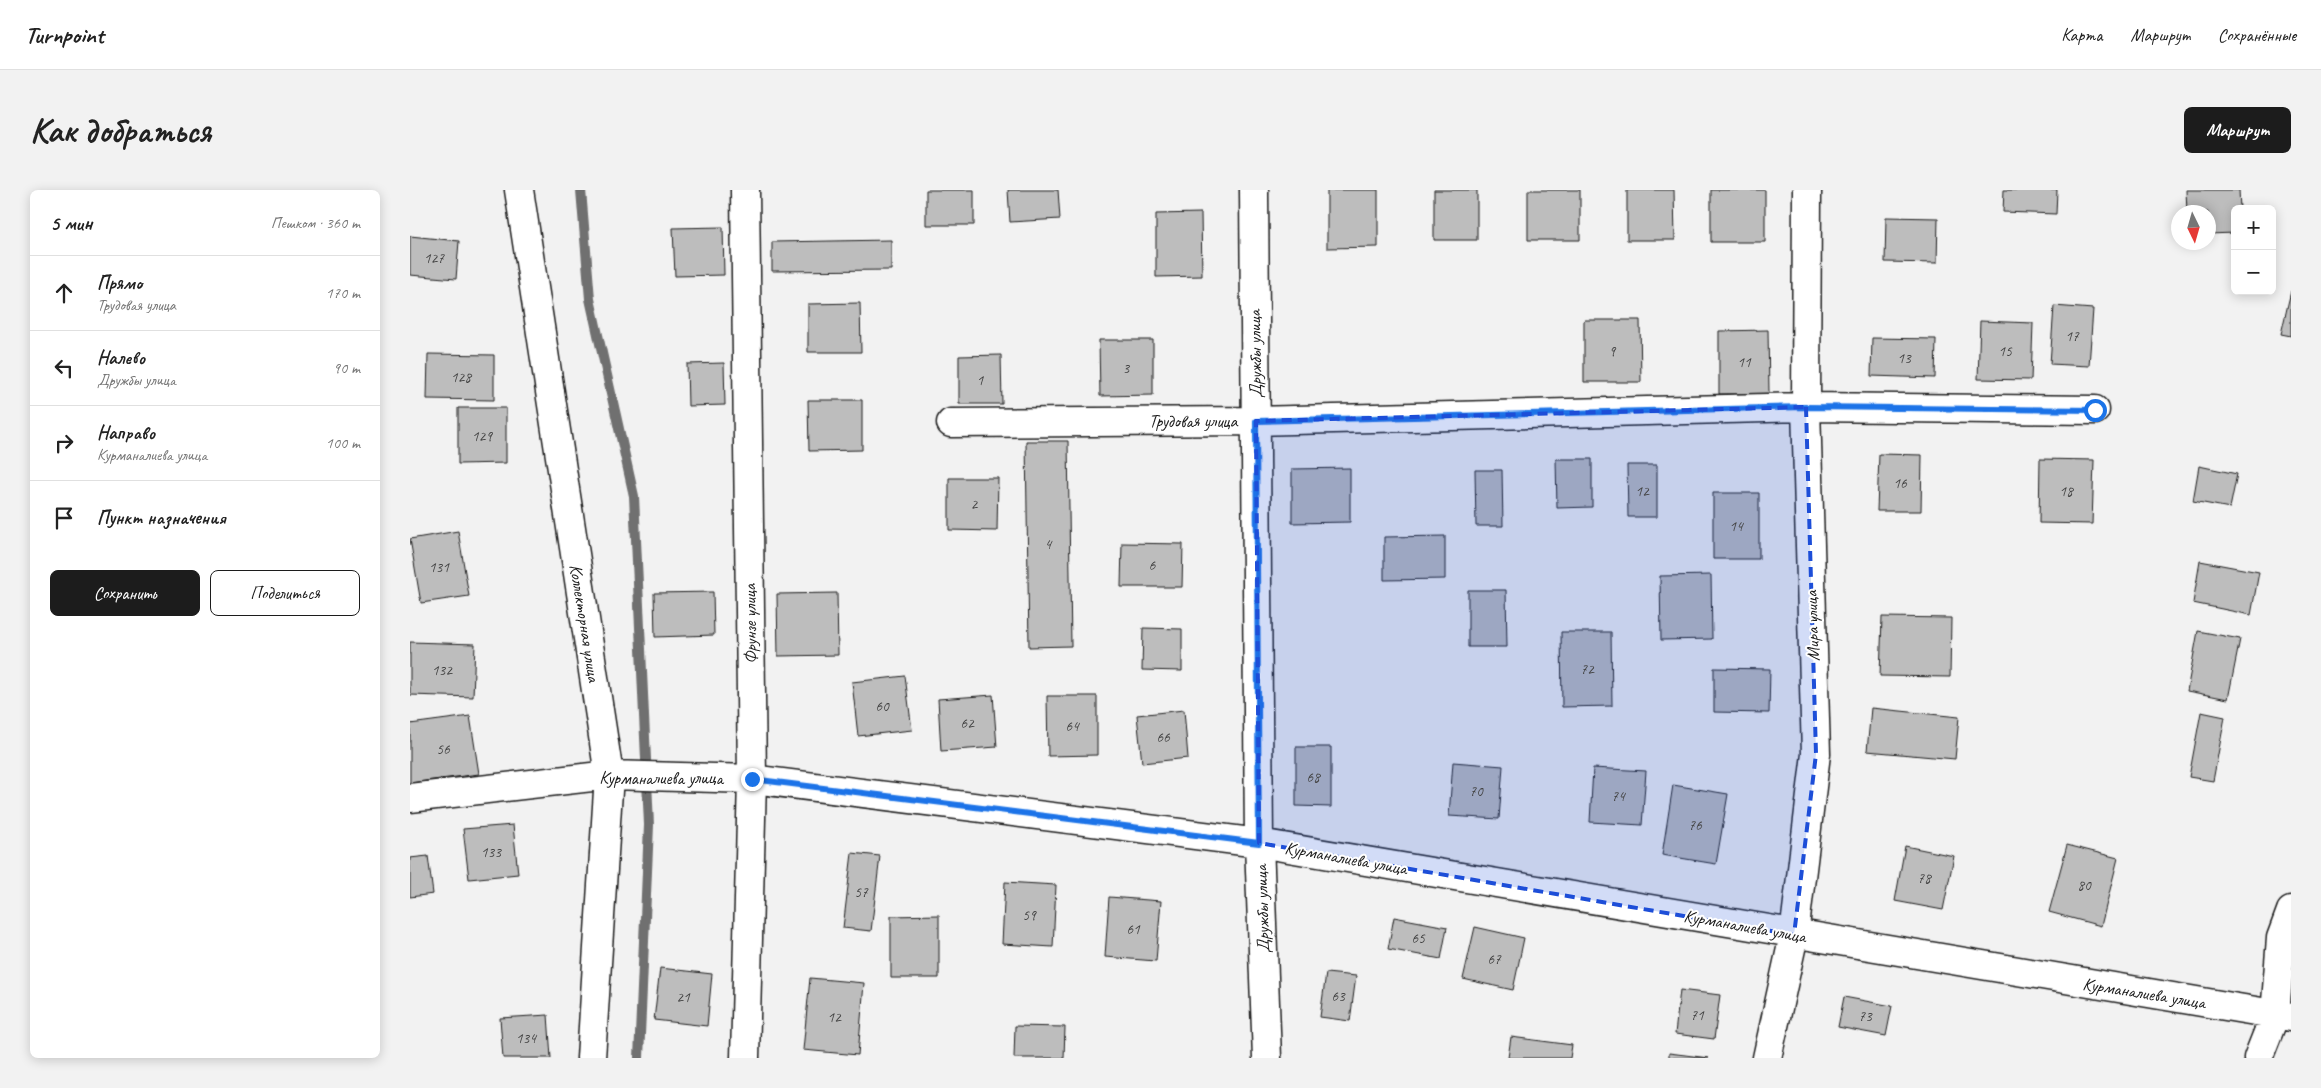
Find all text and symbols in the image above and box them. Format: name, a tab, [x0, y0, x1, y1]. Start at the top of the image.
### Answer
text: Turnpoint	[25, 20, 104, 50]
text: Карта	[2061, 24, 2102, 46]
text: Маршрут	[2130, 24, 2190, 46]
text: Сохранённые	[2218, 24, 2296, 46]
button: Маршрут	[2184, 107, 2291, 153]
text: Как добраться	[30, 108, 211, 153]
north arrow	[2171, 205, 2216, 250]
map controls	[2231, 205, 2276, 295]
button: +	[2231, 205, 2276, 250]
text: 5 мин	[50, 210, 92, 236]
text: Пешком · 360 m	[271, 213, 360, 233]
house number: 127	[424, 249, 445, 268]
button: −	[2231, 250, 2276, 295]
text: Прямо	[97, 271, 142, 295]
icon: ahead	[50, 279, 78, 307]
text: 170 m	[326, 283, 360, 303]
text: Трудовая улица	[97, 295, 176, 315]
street label: Дружбы улица	[1243, 308, 1267, 398]
house number: 17	[2065, 327, 2080, 346]
house number: 9	[1609, 342, 1617, 361]
house number: 15	[1998, 342, 2013, 361]
text: Налево	[97, 346, 145, 370]
house number: 13	[1897, 349, 1912, 368]
house number: 11	[1737, 353, 1752, 372]
icon: left	[50, 354, 78, 382]
text: 90 m	[333, 358, 360, 378]
house number: 3	[1123, 359, 1131, 378]
house number: 128	[451, 368, 472, 387]
text: Дружбы улица	[97, 370, 175, 390]
house number: 1	[977, 371, 985, 390]
route start	[2084, 399, 2107, 422]
street label: Трудовая улица	[1149, 410, 1238, 432]
text: Направо	[97, 421, 155, 445]
house number: 129	[472, 427, 493, 446]
icon: right	[50, 429, 78, 457]
text: 100 m	[326, 433, 360, 453]
text: Курманалиева улица	[97, 445, 207, 465]
house number: 16	[1893, 474, 1908, 493]
house number: 12	[1635, 482, 1650, 501]
house number: 18	[2059, 482, 2074, 501]
house number: 2	[971, 495, 979, 514]
icon: arrive	[50, 504, 78, 532]
text: Пункт назначения	[97, 506, 226, 530]
house number: 14	[1729, 517, 1744, 536]
house number: 4	[1045, 535, 1053, 554]
house number: 6	[1149, 556, 1157, 575]
house number: 131	[429, 558, 450, 577]
street label: Коллекторная улица	[565, 562, 605, 685]
button: Сохранить	[50, 570, 200, 616]
button: Поделиться	[210, 570, 360, 616]
street label: Фрунзе улица	[738, 582, 762, 664]
street label: Мира улица	[1800, 589, 1824, 662]
house number: 72	[1580, 660, 1595, 679]
house number: 132	[432, 661, 453, 680]
house number: 60	[875, 697, 890, 716]
house number: 62	[960, 714, 975, 733]
house number: 64	[1065, 717, 1080, 736]
house number: 66	[1156, 728, 1171, 747]
house number: 56	[436, 740, 451, 759]
street label: Курманалиева улица	[599, 767, 724, 789]
route end	[741, 768, 764, 791]
house number: 68	[1306, 768, 1321, 787]
house number: 70	[1469, 782, 1484, 801]
house number: 74	[1611, 787, 1626, 806]
house number: 76	[1688, 816, 1703, 835]
street label: Курманалиева улица	[1283, 836, 1410, 880]
house number: 133	[481, 843, 502, 862]
street label: Дружбы улица	[1249, 863, 1275, 954]
house number: 78	[1917, 869, 1932, 888]
house number: 80	[2077, 876, 2092, 895]
house number: 57	[854, 883, 869, 902]
street label: Курманалиева улица	[1682, 904, 1809, 948]
house number: 59	[1022, 906, 1037, 925]
house number: 61	[1126, 920, 1141, 939]
house number: 65	[1411, 929, 1426, 948]
house number: 67	[1487, 950, 1502, 969]
street label: Курманалиева улица	[2081, 972, 2208, 1014]
house number: 63	[1331, 987, 1346, 1006]
house number: 21	[676, 988, 691, 1007]
house number: 71	[1690, 1006, 1705, 1025]
house number: 73	[1858, 1007, 1873, 1026]
house number: 12	[827, 1008, 842, 1027]
house number: 134	[516, 1029, 537, 1048]

